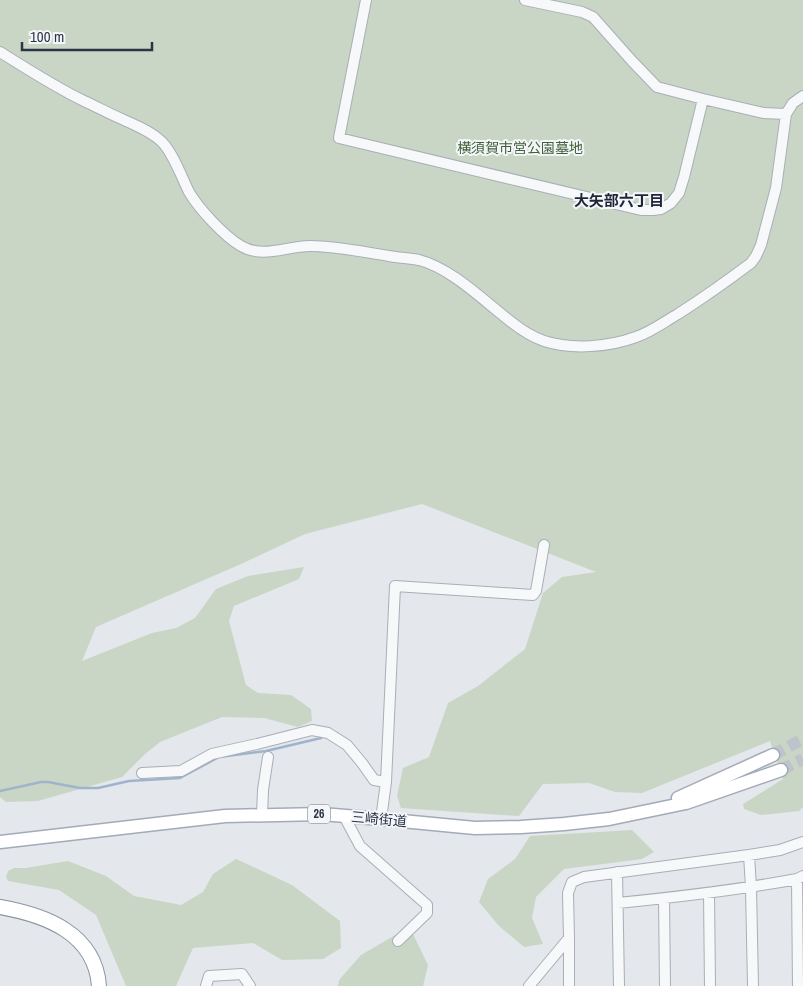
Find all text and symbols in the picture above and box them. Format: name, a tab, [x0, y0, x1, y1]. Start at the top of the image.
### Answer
scale bar	[22, 20, 152, 52]
text: 100 m	[30, 26, 64, 47]
park label: 横須賀市営公園墓地	[457, 139, 583, 157]
district label: 大矢部六丁目	[574, 190, 664, 211]
road number: 26	[308, 804, 330, 824]
street label: 三崎街道	[350, 808, 408, 830]

